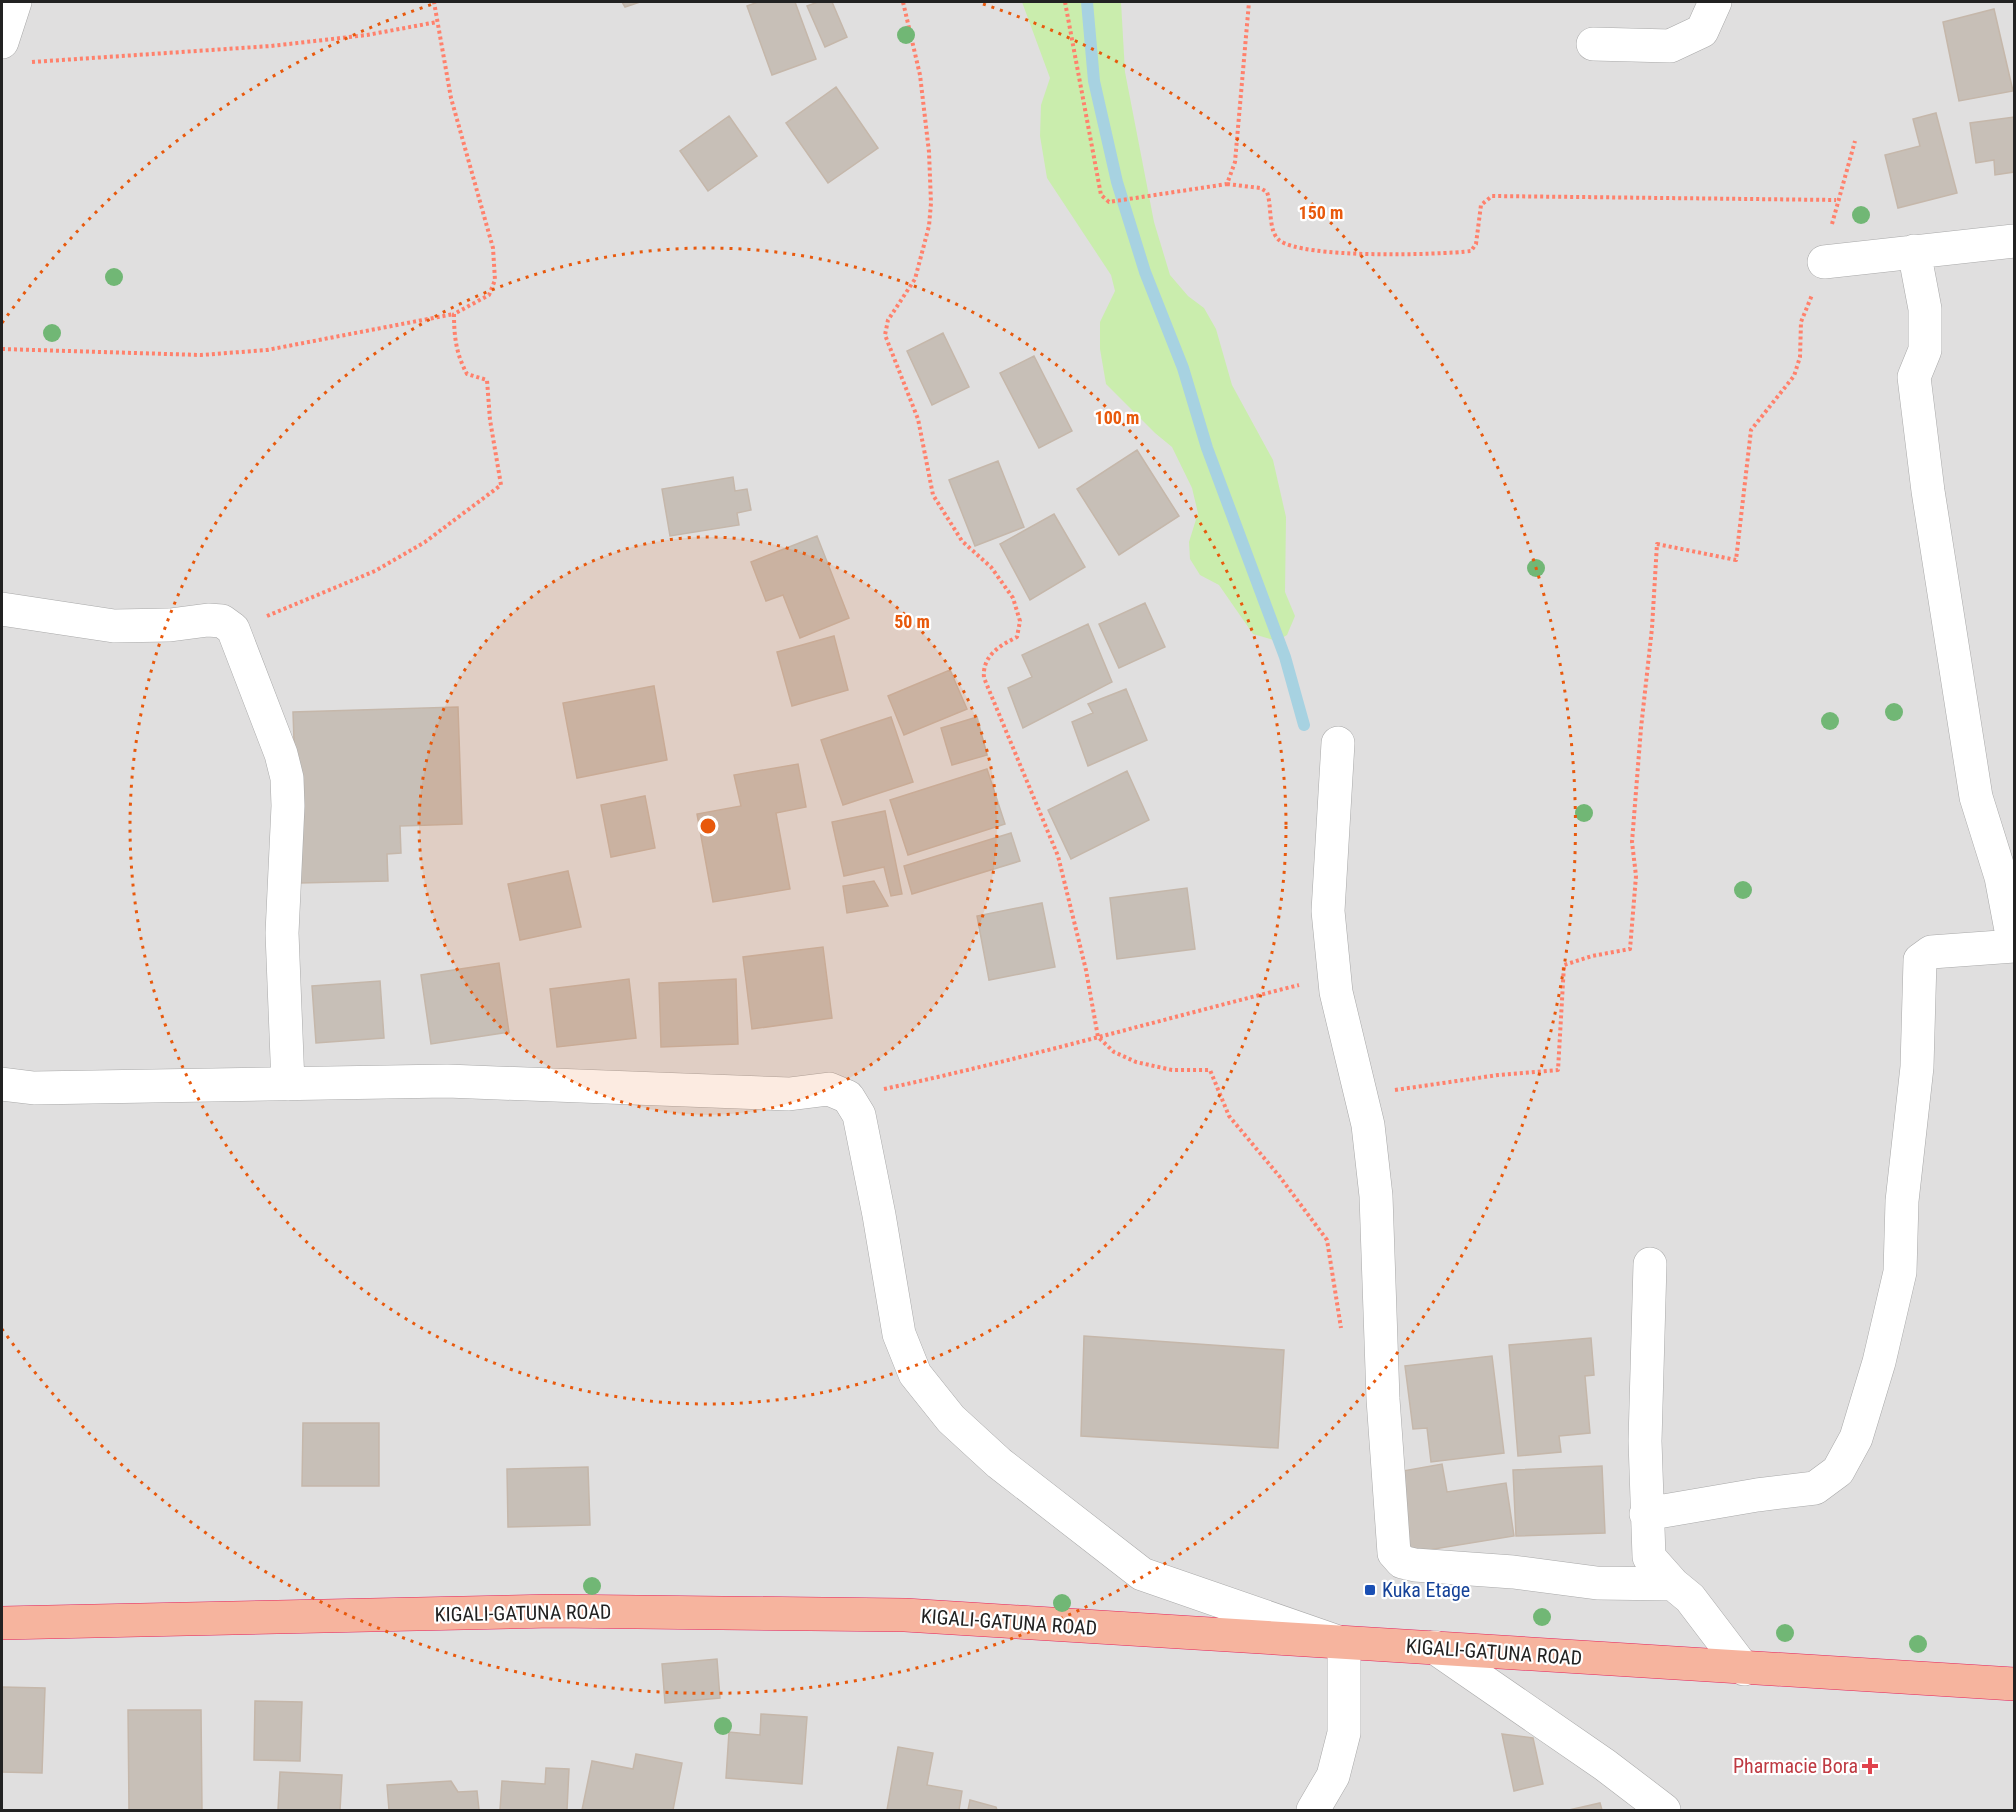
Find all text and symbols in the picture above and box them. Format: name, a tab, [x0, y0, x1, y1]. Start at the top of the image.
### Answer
text: 150 m	[1299, 202, 1343, 223]
text: 100 m	[1095, 407, 1139, 428]
text: 50 m	[894, 611, 930, 632]
centre of rings	[698, 816, 718, 836]
place label: Kuka Etage	[1382, 1578, 1470, 1602]
marker: Kuka Etage	[1363, 1583, 1377, 1597]
street label: KIGALI-GATUNA ROAD	[435, 1599, 611, 1627]
street label: KIGALI-GATUNA ROAD	[920, 1604, 1098, 1640]
street label: KIGALI-GATUNA ROAD	[1405, 1634, 1583, 1670]
place label: Pharmacie Bora	[1733, 1754, 1858, 1778]
marker: Pharmacie Bora	[1863, 1759, 1877, 1773]

